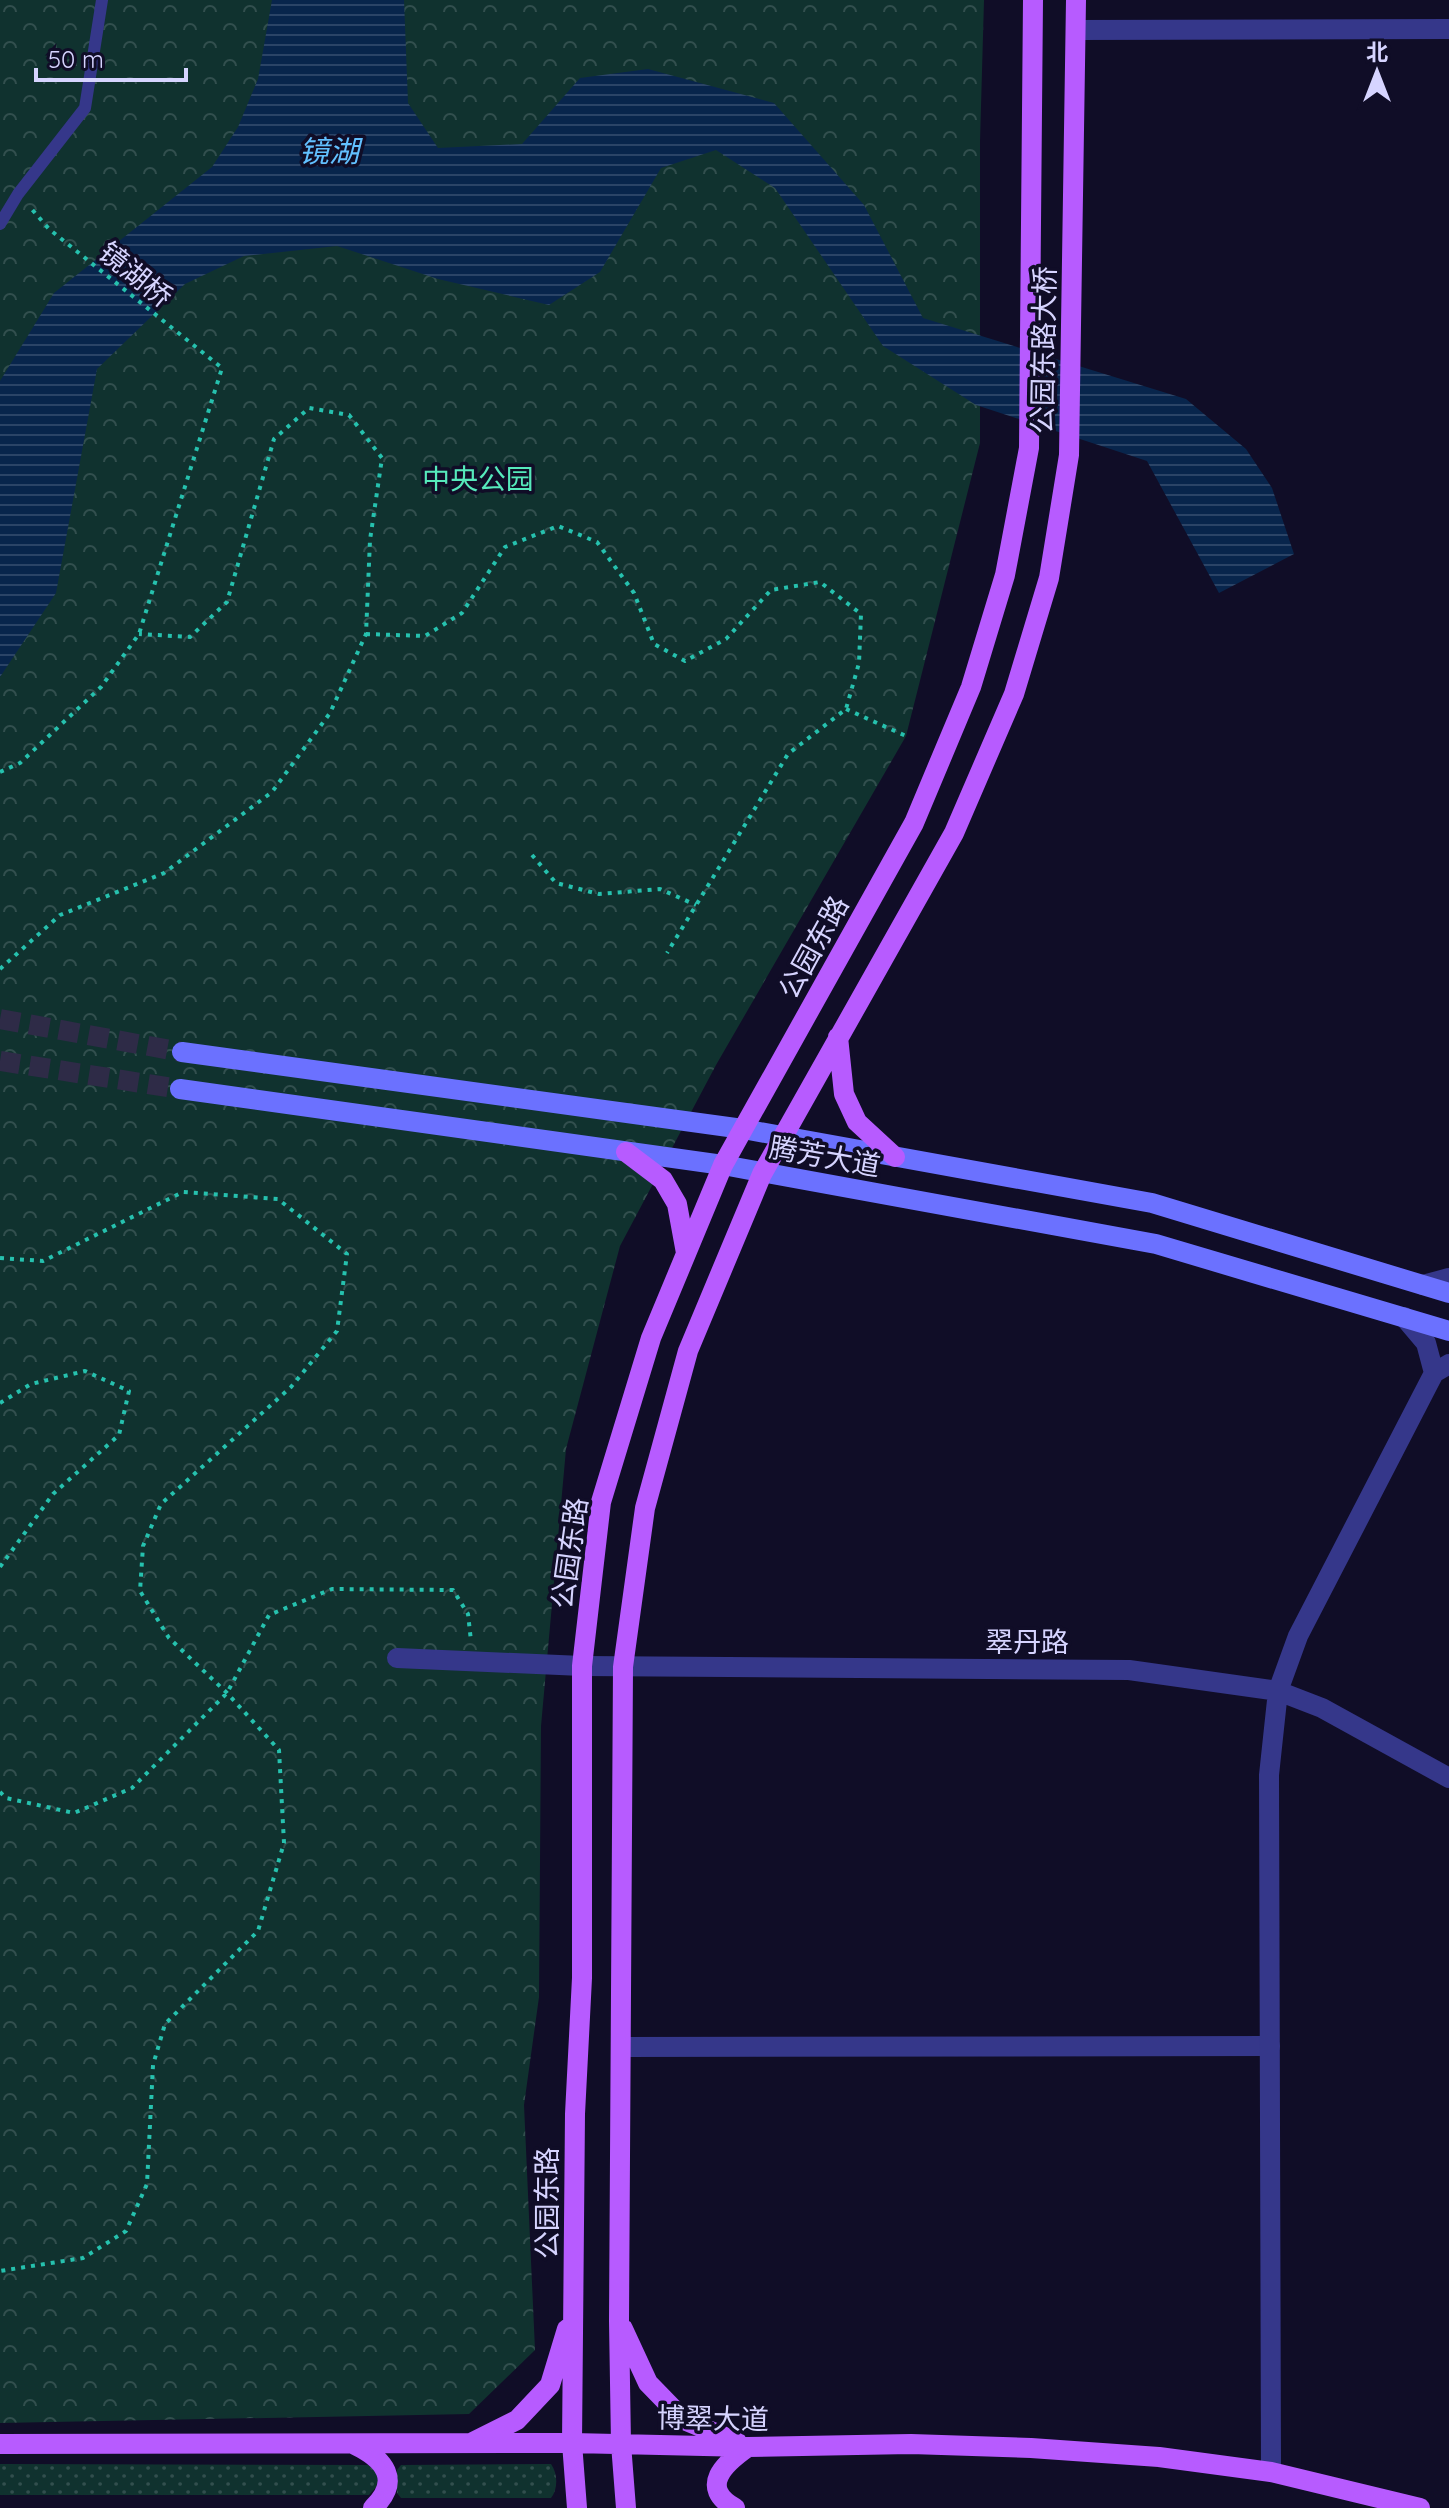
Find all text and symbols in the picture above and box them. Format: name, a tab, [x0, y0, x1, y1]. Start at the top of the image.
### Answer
scale bar	[36, 32, 186, 82]
north arrow	[1337, 32, 1417, 112]
text: 北	[1366, 38, 1388, 66]
text: 50 m	[48, 44, 104, 74]
water label: 镜湖	[299, 132, 363, 170]
street label: 镜湖桥	[92, 234, 180, 314]
street label: 公园东路大桥	[1024, 266, 1062, 434]
park label: 中央公园	[422, 461, 534, 496]
street label: 公园东路	[771, 890, 855, 1004]
street label: 腾芳大道	[767, 1129, 883, 1183]
street label: 公园东路	[544, 1495, 594, 1611]
street label: 翠丹路	[985, 1624, 1069, 1659]
street label: 公园东路	[529, 2147, 564, 2259]
street label: 博翠大道	[657, 2400, 769, 2436]

